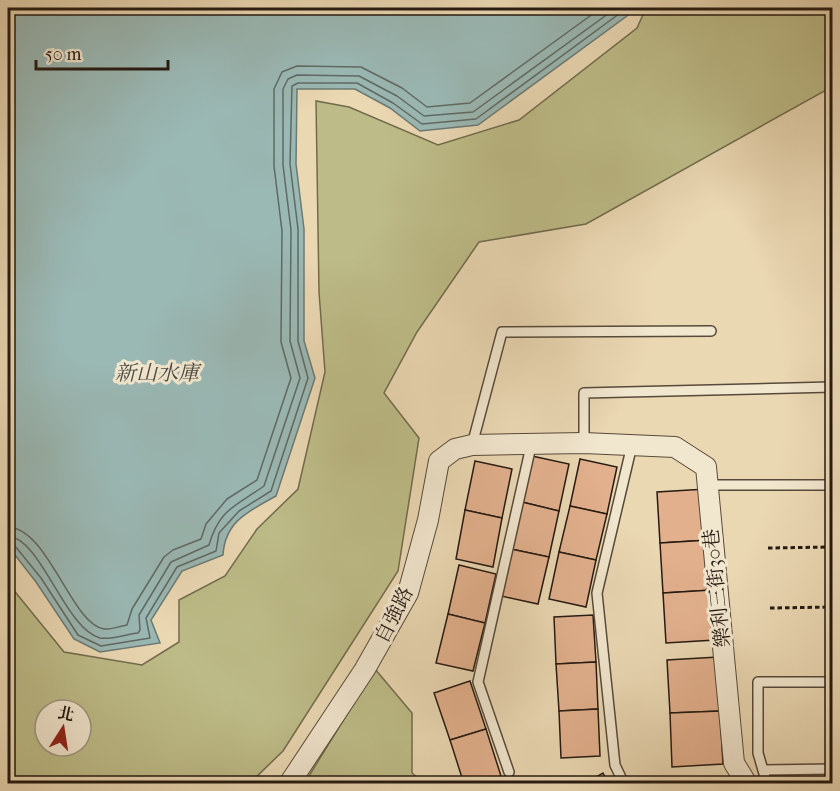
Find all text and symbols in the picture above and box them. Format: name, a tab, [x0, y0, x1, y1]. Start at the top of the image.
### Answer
scale bar	[36, 33, 168, 71]
text: 50 m	[45, 44, 82, 65]
water label: 新山水庫	[115, 361, 202, 385]
street label: 樂利三街30巷	[699, 527, 735, 649]
street label: 自強路	[370, 583, 418, 647]
north arrow	[33, 698, 93, 758]
text: 北	[56, 703, 76, 725]

